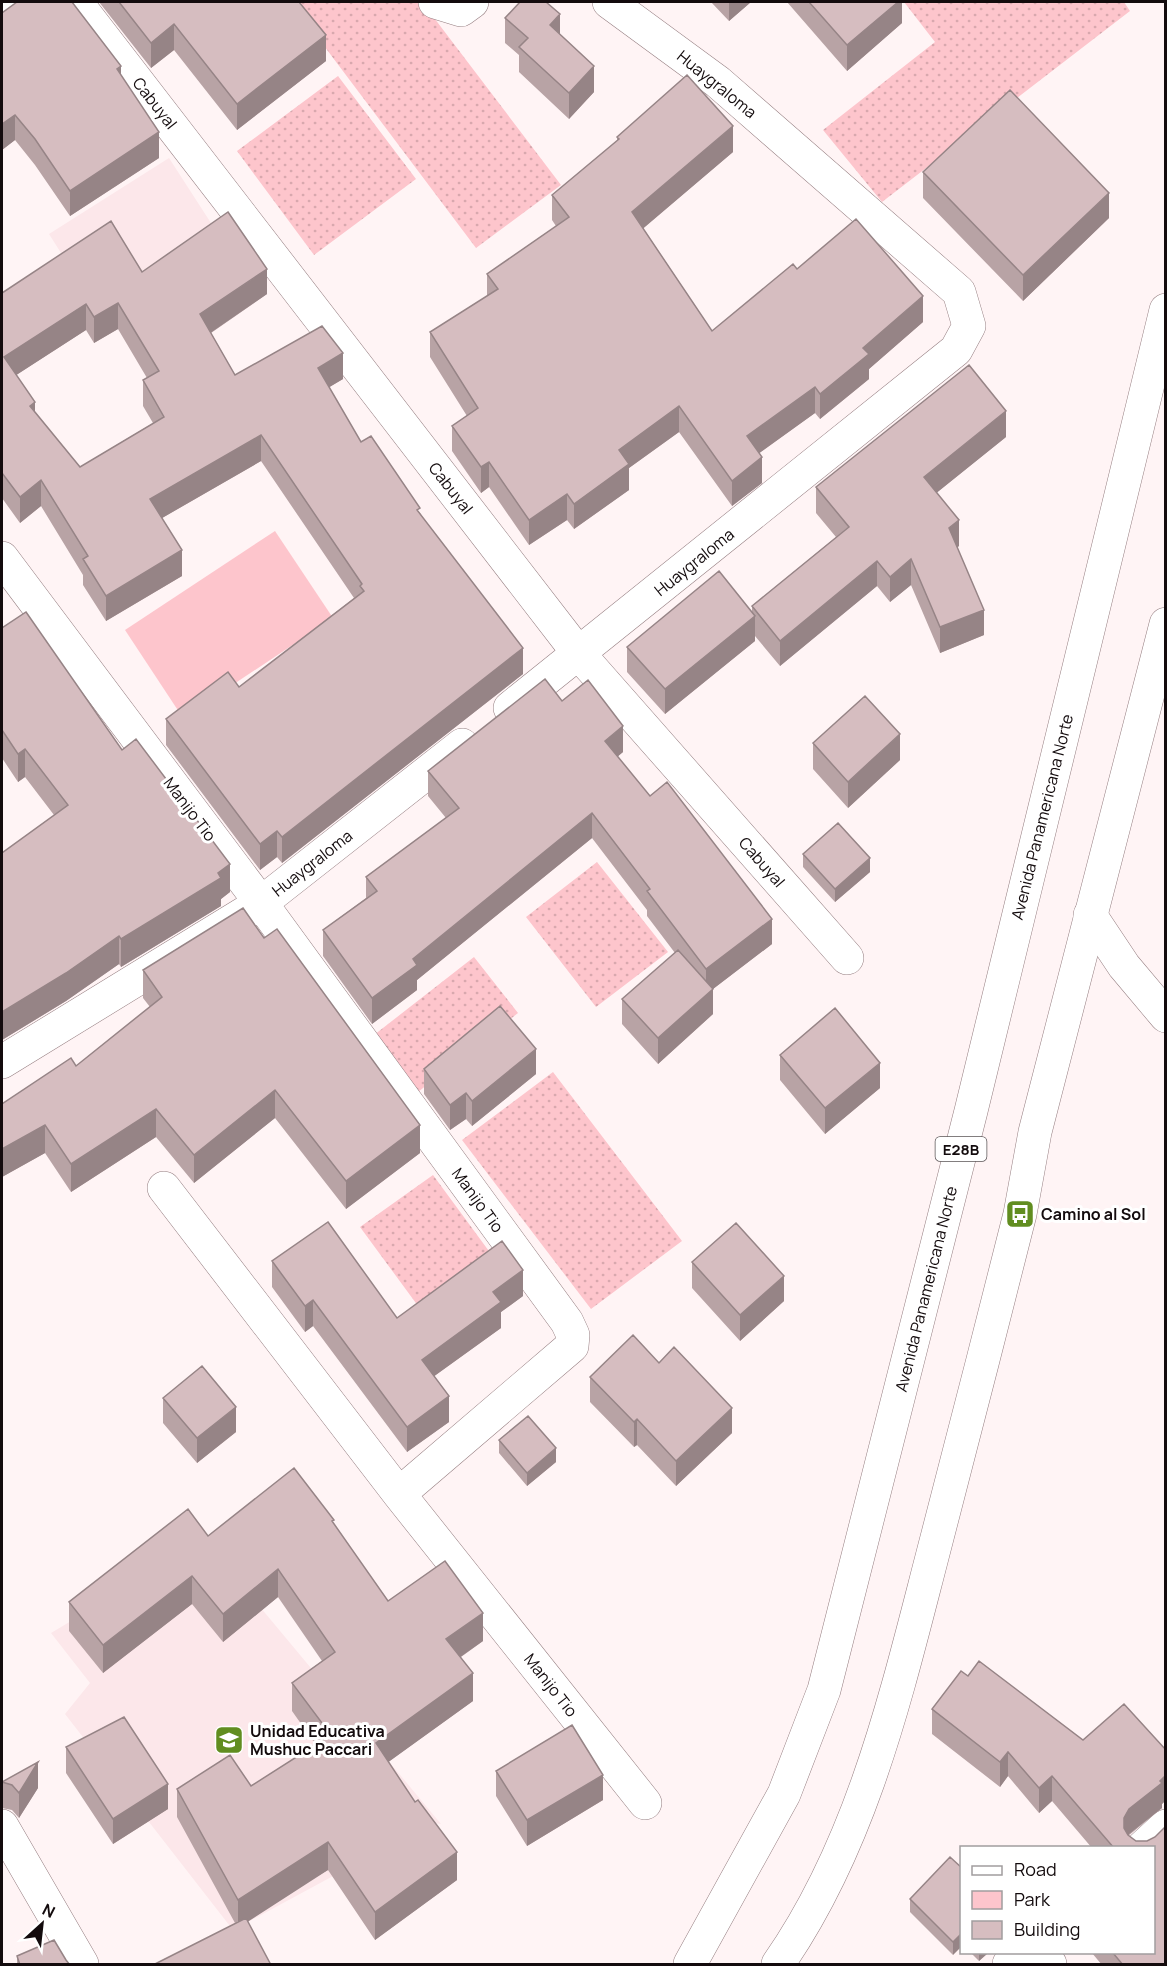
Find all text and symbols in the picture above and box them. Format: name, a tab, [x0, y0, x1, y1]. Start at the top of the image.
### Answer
street label: Huaygraloma	[673, 45, 761, 123]
street label: Cabuyal	[128, 73, 182, 133]
street label: Cabuyal	[424, 458, 478, 518]
street label: Huaygraloma	[650, 523, 738, 601]
street label: Avenida Panamericana Norte	[1006, 712, 1078, 922]
street label: Manijo Tio	[159, 772, 221, 846]
street label: Huaygraloma	[267, 825, 357, 901]
street label: Cabuyal	[734, 832, 790, 892]
road number: E28B	[936, 1137, 986, 1161]
street label: Manijo Tio	[447, 1163, 509, 1237]
street label: Avenida Panamericana Norte	[890, 1184, 962, 1394]
bus stop icon: Camino al Sol	[1004, 1198, 1036, 1230]
place label: Camino al Sol	[1041, 1203, 1146, 1225]
street label: Manijo Tio	[519, 1649, 583, 1721]
place label: Unidad Educativa Mushuc Paccari	[250, 1720, 385, 1760]
school or university icon: Unidad Educativa Mushuc Paccari	[213, 1724, 245, 1756]
legend	[960, 1846, 1155, 1954]
text: Road	[1014, 1857, 1057, 1881]
text: Park	[1014, 1887, 1051, 1911]
north arrow	[12, 1894, 72, 1954]
text: N	[39, 1898, 59, 1923]
text: Building	[1014, 1917, 1080, 1941]

